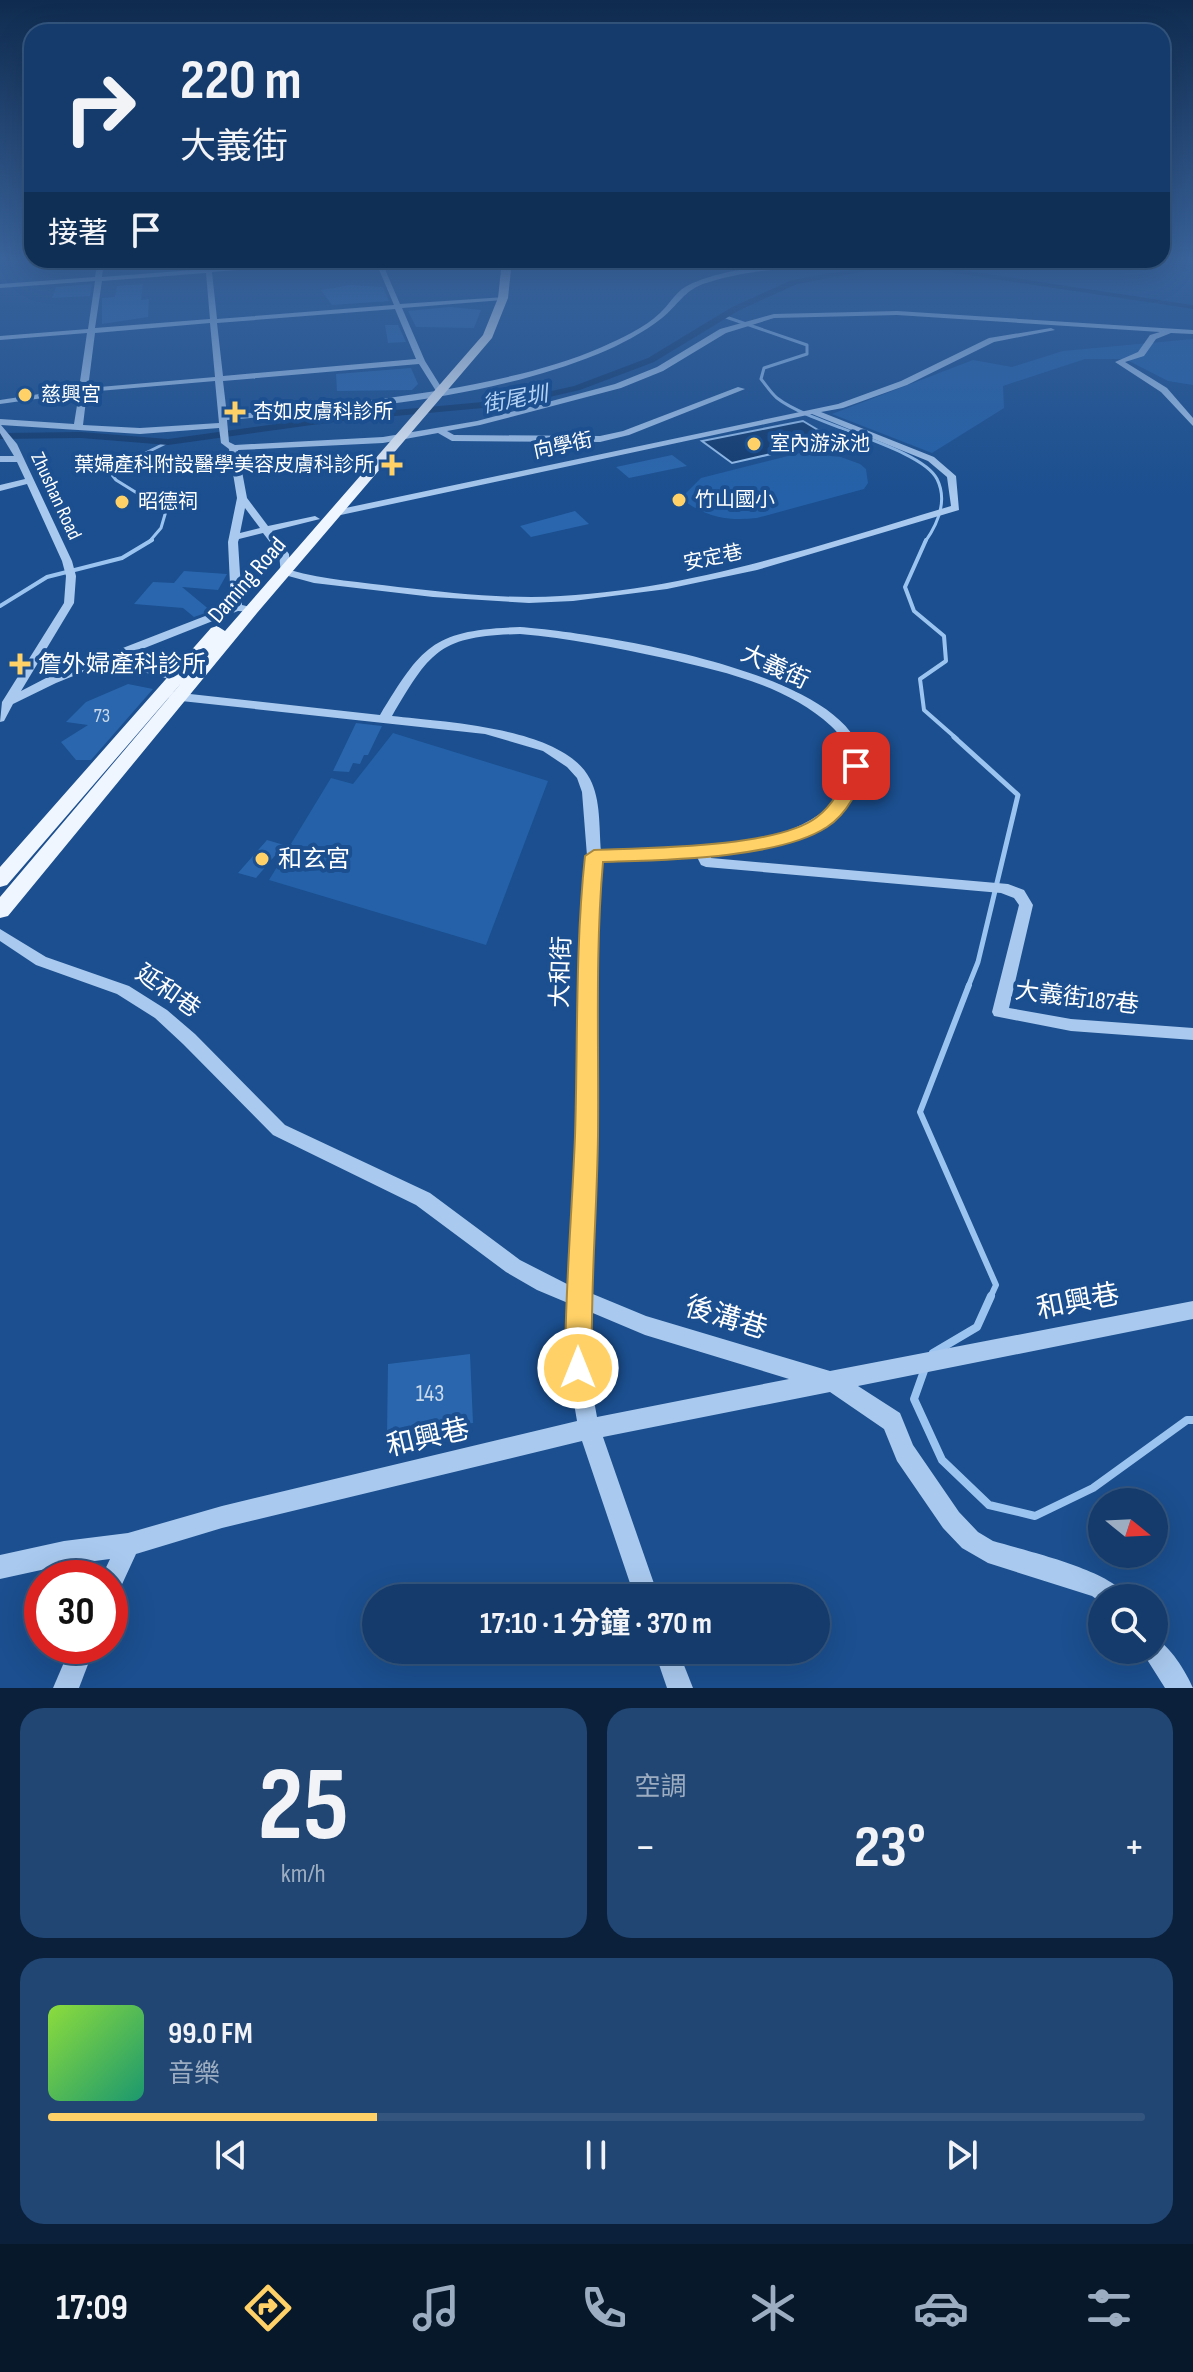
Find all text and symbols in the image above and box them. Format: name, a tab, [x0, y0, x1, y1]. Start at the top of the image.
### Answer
text: 220 m	[180, 48, 302, 115]
icon: right	[48, 56, 152, 160]
text: 大義街	[180, 126, 288, 169]
icon: arrive	[124, 208, 168, 252]
text: 接著	[48, 216, 108, 252]
water label: 街尾圳	[480, 380, 553, 419]
place label: 慈興宮	[41, 383, 101, 407]
marker: 慈興宮	[16, 386, 34, 404]
place label: 杏如皮膚科診所	[253, 400, 393, 424]
marker: 杏如皮膚科診所	[224, 401, 246, 423]
street label: 向學街	[531, 428, 595, 464]
place label: 室內游泳池	[770, 432, 870, 456]
marker: 室內游泳池	[745, 435, 763, 453]
street label: Zhushan Road	[25, 448, 87, 544]
place label: 葉婦產科附設醫學美容皮膚科診所	[74, 453, 374, 477]
marker: 葉婦產科附設醫學美容皮膚科診所	[381, 454, 403, 476]
place label: 竹山國小	[695, 488, 775, 512]
place label: 昭德祠	[138, 490, 198, 514]
marker: 竹山國小	[670, 491, 688, 509]
marker: 昭德祠	[113, 493, 131, 511]
street label: Daming Road	[202, 531, 292, 629]
street label: 安定巷	[681, 540, 745, 576]
street label: 大義街	[736, 639, 814, 695]
place label: 詹外婦產科診所	[38, 650, 206, 679]
marker: 詹外婦產科診所	[9, 653, 31, 675]
house number: 73	[94, 704, 110, 728]
pin	[822, 732, 890, 800]
icon: arrive	[834, 744, 878, 788]
place label: 和玄宮	[278, 845, 350, 874]
marker: 和玄宮	[253, 850, 271, 868]
street label: 大和街	[545, 936, 577, 1008]
street label: 延和巷	[130, 958, 206, 1024]
street label: 大義街187巷	[1013, 976, 1141, 1020]
street label: 和興巷	[1034, 1278, 1122, 1326]
street label: 後溝巷	[681, 1290, 771, 1346]
position arrow	[536, 1326, 620, 1410]
house number: 143	[416, 1379, 444, 1408]
street label: 和興巷	[383, 1412, 473, 1464]
north arrow	[1088, 1488, 1168, 1568]
map controls	[1088, 1488, 1168, 1664]
speed limit sign: 30	[24, 1560, 128, 1664]
button: search	[1088, 1584, 1168, 1664]
text: 17:10 · 1 分鐘 · 370 m	[480, 1606, 712, 1642]
text: 25	[258, 1744, 349, 1869]
text: 空調	[635, 1772, 687, 1803]
text: 23°	[854, 1812, 926, 1884]
text: −	[635, 1821, 656, 1874]
text: +	[1123, 1821, 1145, 1874]
text: km/h	[281, 1859, 326, 1890]
text: 99.0 FM	[168, 2016, 253, 2052]
text: 音樂	[168, 2059, 220, 2090]
icon: previous	[209, 2133, 253, 2177]
icon: pause	[574, 2133, 618, 2177]
icon: next	[940, 2133, 984, 2177]
icon: directions	[240, 2280, 296, 2336]
icon: music	[408, 2280, 464, 2336]
icon: phone	[576, 2280, 632, 2336]
icon: climate	[745, 2280, 801, 2336]
icon: car	[913, 2280, 969, 2336]
icon: filters	[1081, 2280, 1137, 2336]
text: 17:09	[56, 2287, 128, 2330]

